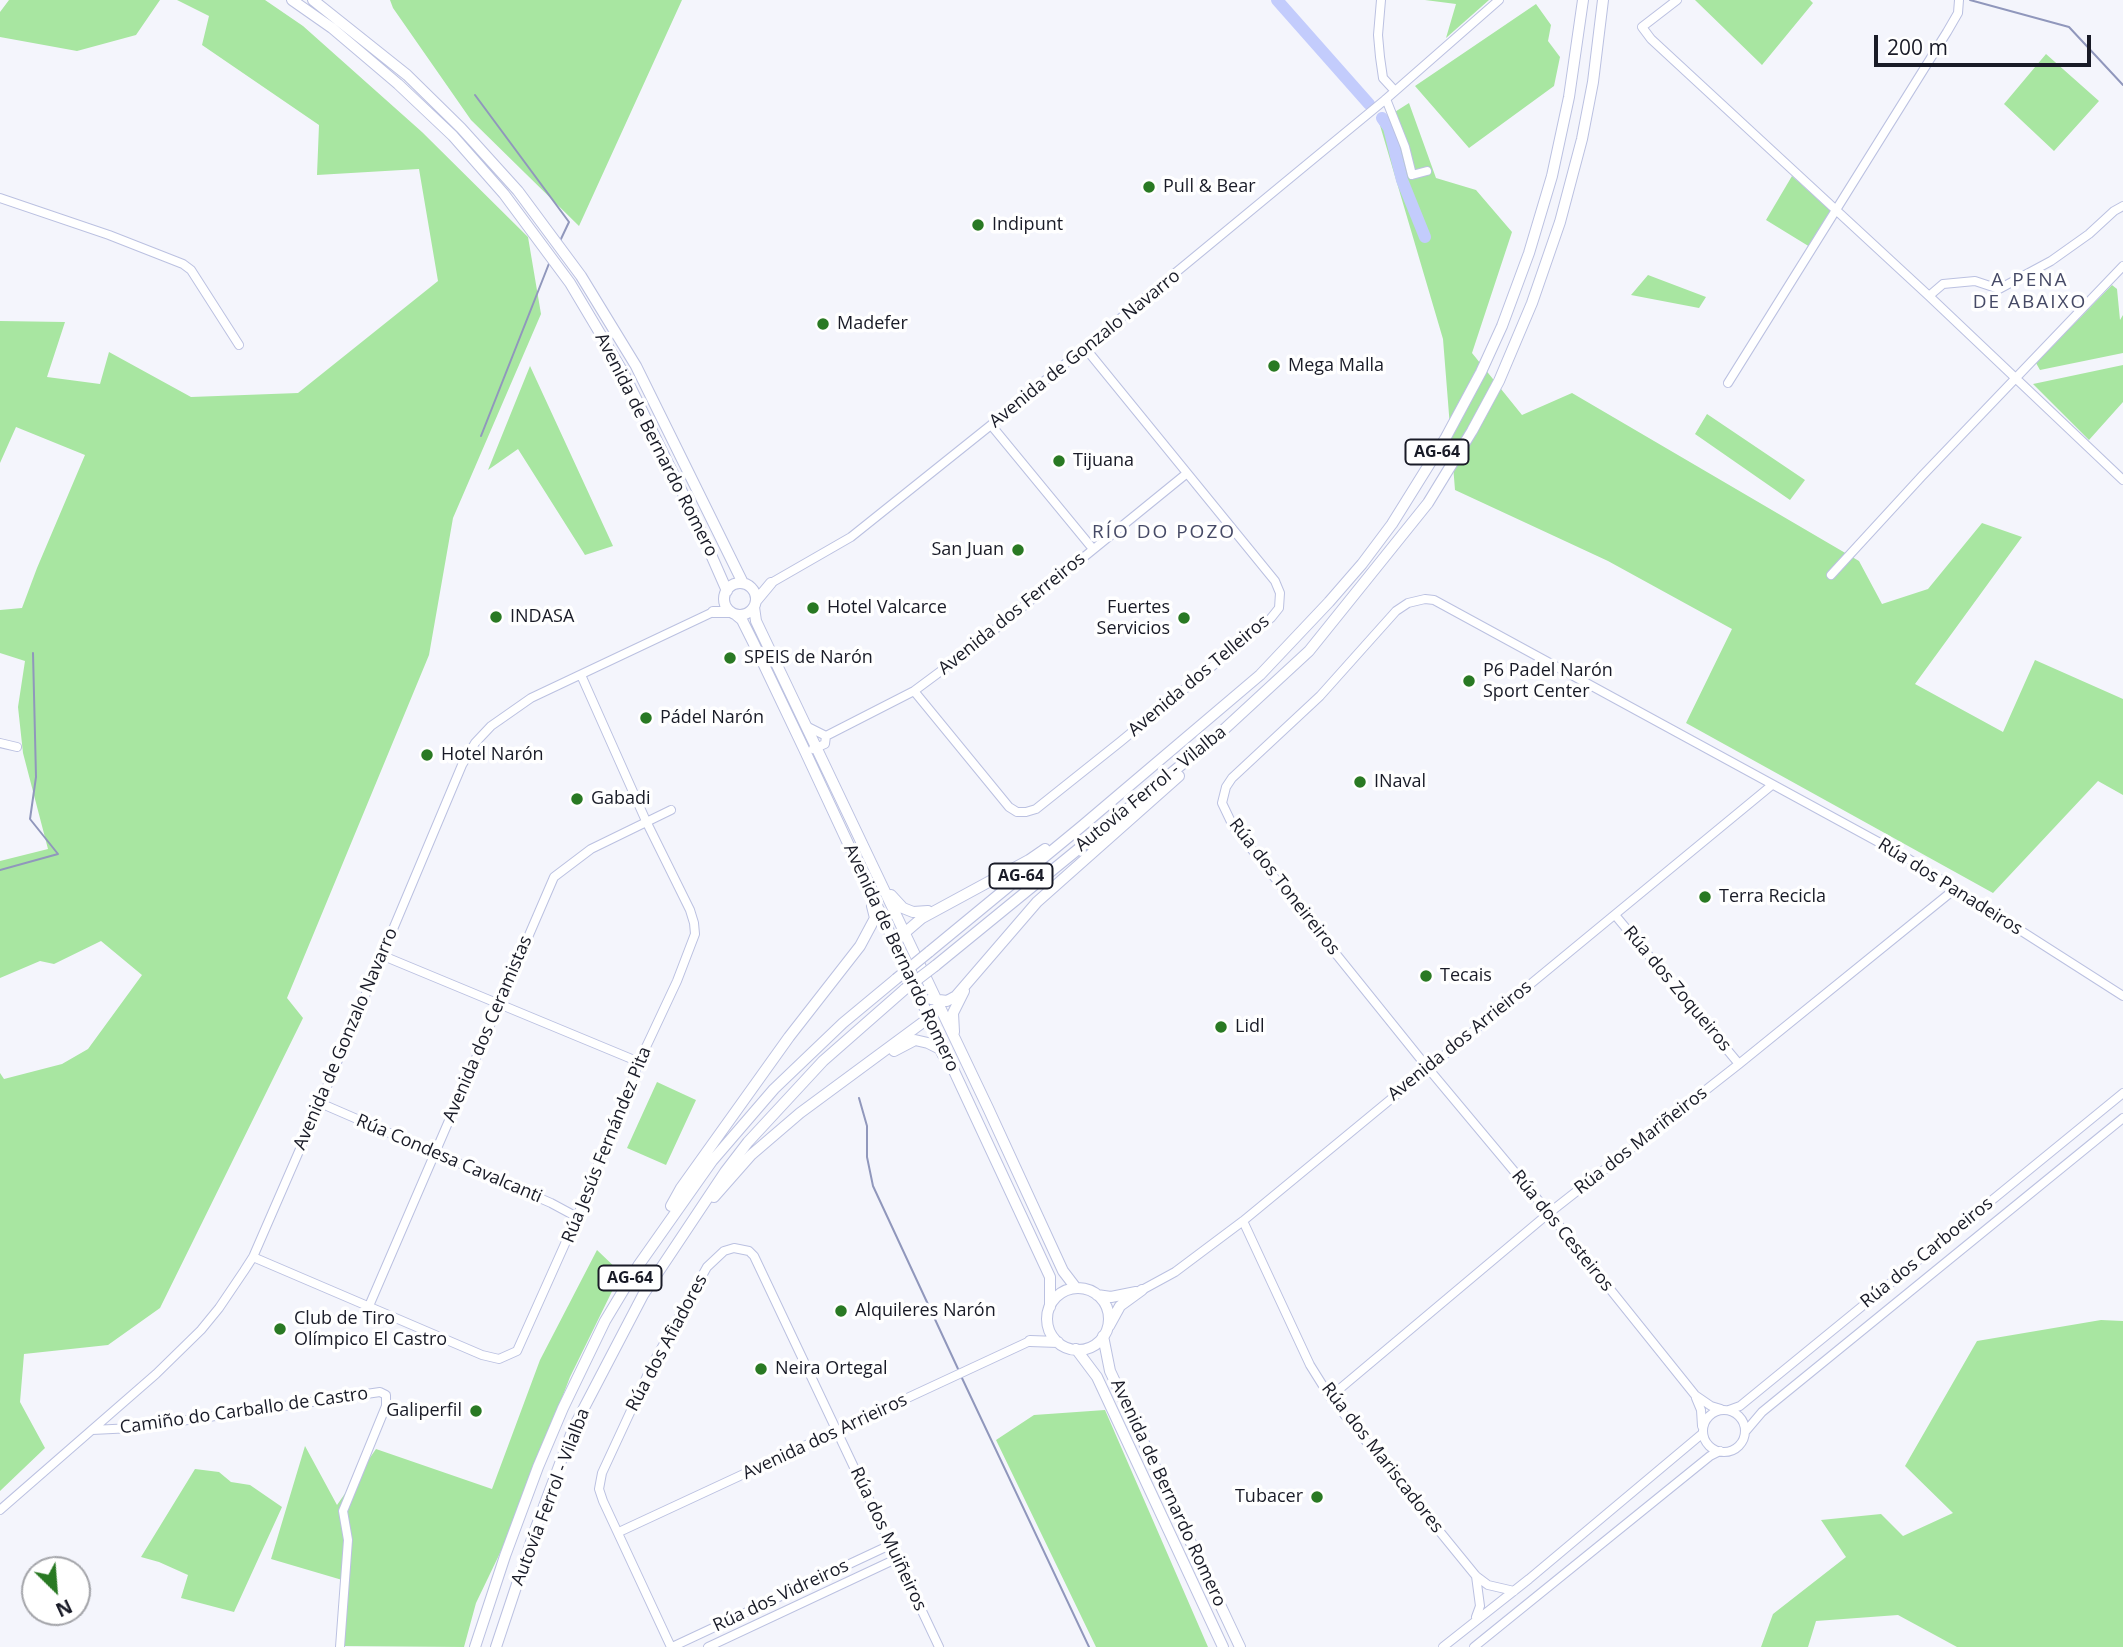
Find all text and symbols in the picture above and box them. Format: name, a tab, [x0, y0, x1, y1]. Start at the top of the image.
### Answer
scale bar	[1878, 21, 2095, 65]
text: 200 m	[1887, 33, 1948, 61]
place label: Pull & Bear	[1163, 176, 1256, 198]
marker: Pull & Bear	[1141, 179, 1157, 195]
place label: Indipunt	[992, 214, 1063, 236]
marker: Indipunt	[970, 217, 986, 233]
street label: Avenida de Gonzalo Navarro	[985, 265, 1185, 433]
district label: A PENA DE ABAIXO	[1974, 270, 2086, 314]
place label: Madefer	[837, 313, 908, 335]
marker: Madefer	[815, 316, 831, 332]
street label: Avenida de Bernardo Romero	[590, 329, 722, 561]
place label: Mega Malla	[1288, 355, 1384, 377]
marker: Mega Malla	[1266, 358, 1282, 374]
road number: AG-64	[1406, 440, 1468, 464]
place label: Tijuana	[1073, 450, 1134, 472]
marker: Tijuana	[1051, 453, 1067, 469]
district label: RÍO DO POZO	[1093, 522, 1235, 544]
place label: San Juan	[931, 539, 1004, 561]
marker: San Juan	[1010, 542, 1026, 558]
street label: Avenida dos Ferreiros	[934, 548, 1090, 680]
place label: Hotel Valcarce	[827, 597, 947, 619]
place label: Fuertes Servicios	[1097, 597, 1170, 640]
marker: Hotel Valcarce	[805, 600, 821, 616]
place label: INDASA	[510, 606, 574, 628]
marker: INDASA	[488, 609, 504, 625]
marker: Fuertes Servicios	[1176, 610, 1192, 626]
street label: Avenida dos Telleiros	[1124, 611, 1274, 741]
place label: SPEIS de Narón	[744, 647, 873, 669]
marker: SPEIS de Narón	[722, 650, 738, 666]
place label: P6 Padel Narón Sport Center	[1483, 660, 1613, 702]
marker: P6 Padel Narón Sport Center	[1461, 673, 1477, 689]
place label: Pádel Narón	[660, 707, 764, 729]
marker: Pádel Narón	[638, 710, 654, 726]
street label: Autovía Ferrol - Vilalba	[1071, 721, 1231, 857]
place label: Hotel Narón	[441, 744, 544, 766]
marker: Hotel Narón	[419, 747, 435, 763]
place label: INaval	[1374, 771, 1426, 793]
marker: INaval	[1352, 774, 1368, 790]
place label: Gabadi	[591, 788, 651, 810]
marker: Gabadi	[569, 791, 585, 807]
street label: Rúa dos Toneireiros	[1224, 815, 1344, 959]
street label: Rúa dos Panadeiros	[1874, 834, 2026, 940]
street label: Avenida de Bernardo Romero	[839, 841, 963, 1075]
road number: AG-64	[990, 863, 1052, 888]
place label: Terra Recicla	[1719, 886, 1826, 908]
marker: Terra Recicla	[1697, 889, 1713, 905]
street label: Rúa dos Zoqueiros	[1618, 922, 1736, 1056]
street label: Avenida de Gonzalo Navarro	[289, 925, 403, 1153]
street label: Avenida dos Ceramistas	[439, 933, 537, 1125]
place label: Tecais	[1440, 965, 1492, 987]
marker: Tecais	[1418, 968, 1434, 984]
street label: Avenida dos Arrieiros	[1384, 976, 1536, 1106]
place label: Lidl	[1235, 1016, 1264, 1038]
marker: Lidl	[1213, 1019, 1229, 1035]
street label: Rúa Jesús Fernández Pita	[558, 1044, 656, 1246]
street label: Rúa dos Mariñeiros	[1570, 1082, 1712, 1200]
street label: Rúa Condesa Cavalcanti	[353, 1110, 545, 1208]
street label: Rúa dos Cesteiros	[1506, 1166, 1618, 1296]
street label: Rúa dos Carboeiros	[1857, 1193, 1997, 1313]
road number: AG-64	[598, 1266, 662, 1290]
street label: Rúa dos Afiadores	[622, 1271, 712, 1415]
place label: Alquileres Narón	[855, 1300, 996, 1322]
marker: Alquileres Narón	[833, 1303, 849, 1319]
place label: Club de Tiro Olímpico El Castro	[294, 1308, 447, 1350]
marker: Club de Tiro Olímpico El Castro	[272, 1321, 288, 1337]
place label: Neira Ortegal	[775, 1358, 887, 1380]
marker: Neira Ortegal	[753, 1361, 769, 1377]
street label: Avenida de Bernardo Romero	[1106, 1376, 1230, 1610]
street label: Rúa dos Mariscadores	[1317, 1378, 1447, 1538]
street label: Camiño do Carballo de Castro	[119, 1383, 369, 1439]
street label: Avenida dos Arrieiros	[739, 1389, 911, 1485]
place label: Galiperfil	[386, 1400, 462, 1422]
marker: Galiperfil	[468, 1403, 484, 1419]
street label: Autovía Ferrol - Vilalba	[507, 1405, 595, 1589]
street label: Rúa dos Muiñeiros	[845, 1464, 931, 1614]
place label: Tubacer	[1235, 1486, 1303, 1508]
marker: Tubacer	[1309, 1489, 1325, 1505]
street label: Rúa dos Vidreiros	[710, 1555, 852, 1637]
north arrow	[21, 1556, 91, 1626]
text: N	[52, 1593, 77, 1623]

